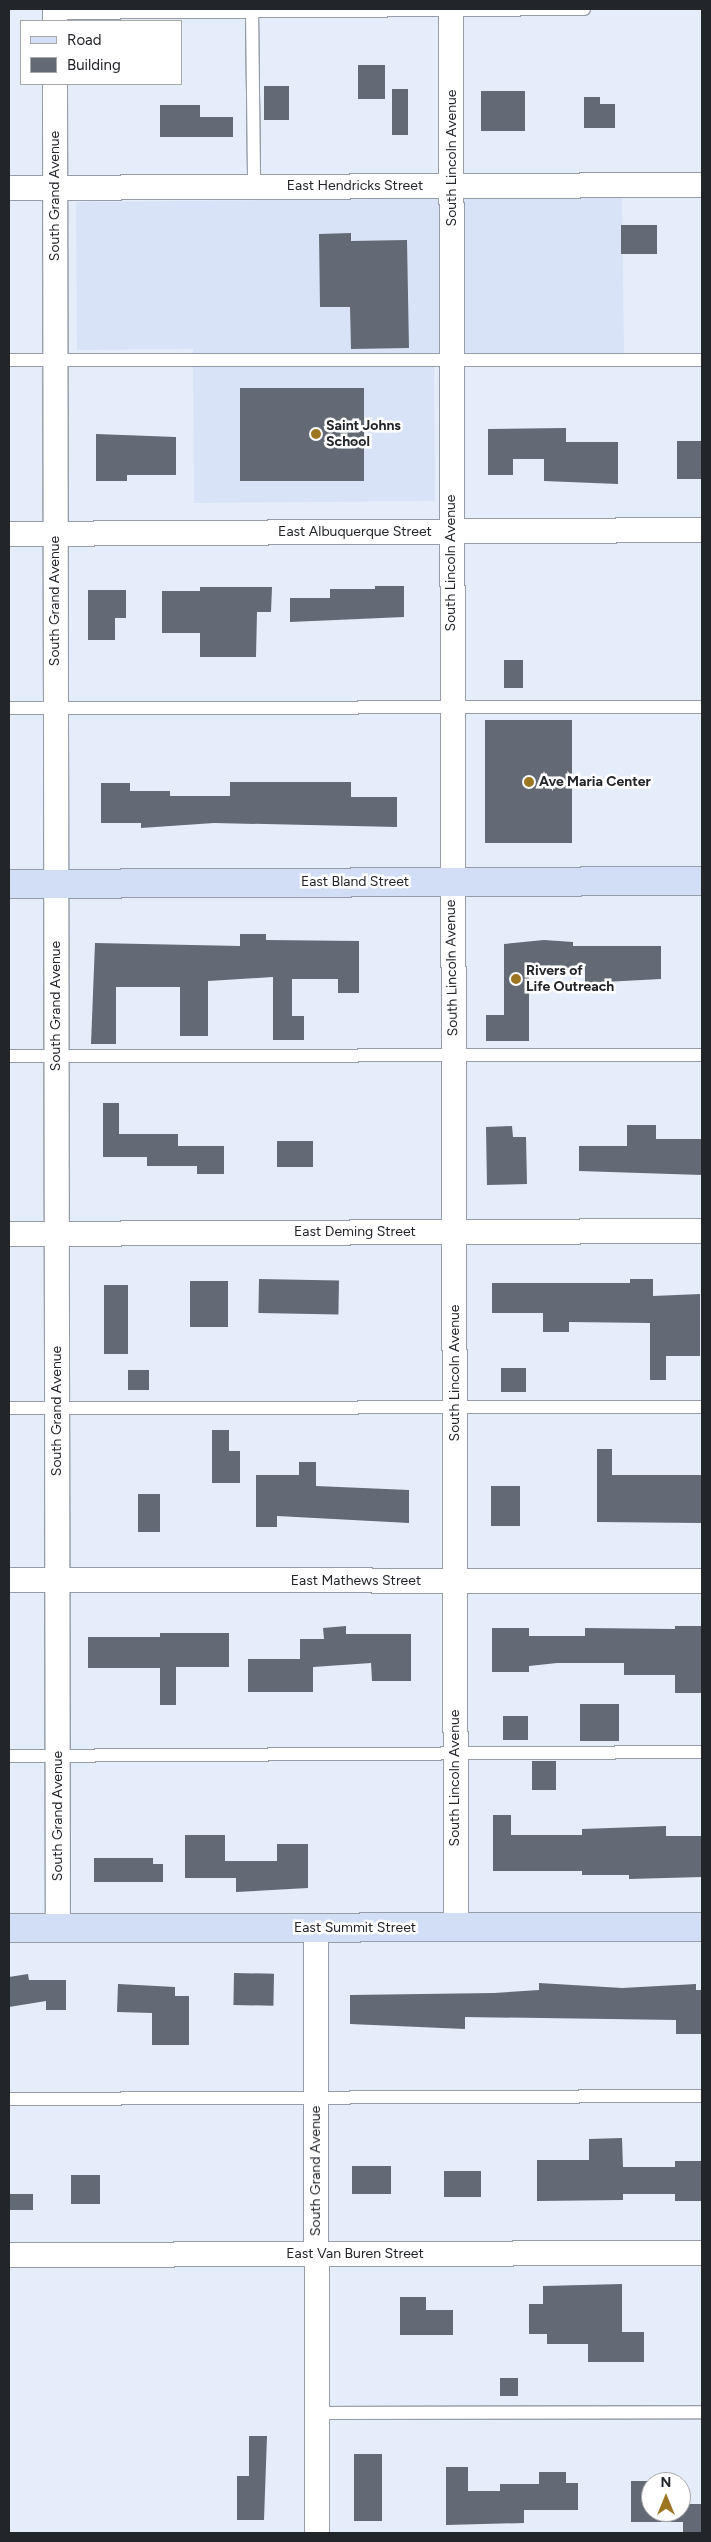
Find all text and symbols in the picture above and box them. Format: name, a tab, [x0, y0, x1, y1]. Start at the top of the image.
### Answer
legend	[20, 20, 182, 85]
text: Road	[67, 31, 102, 49]
text: Building	[67, 56, 121, 74]
street label: South Lincoln Avenue	[444, 90, 460, 226]
street label: South Grand Avenue	[47, 131, 63, 261]
street label: East Hendricks Street	[287, 178, 423, 194]
place label: Saint Johns School	[326, 418, 401, 451]
marker: Saint Johns School	[310, 428, 322, 440]
street label: South Lincoln Avenue	[443, 495, 459, 631]
street label: East Albuquerque Street	[278, 524, 432, 540]
street label: South Grand Avenue	[47, 536, 63, 666]
place label: Ave Maria Center	[539, 774, 651, 790]
marker: Ave Maria Center	[523, 776, 535, 788]
street label: East Bland Street	[301, 874, 409, 890]
street label: South Lincoln Avenue	[442, 899, 462, 1037]
street label: South Grand Avenue	[48, 941, 64, 1071]
place label: Rivers of Life Outreach	[526, 963, 614, 996]
marker: Rivers of Life Outreach	[510, 973, 522, 985]
street label: East Deming Street	[294, 1224, 416, 1240]
street label: South Lincoln Avenue	[447, 1305, 463, 1441]
street label: South Grand Avenue	[49, 1346, 65, 1476]
street label: East Mathews Street	[291, 1573, 421, 1589]
street label: South Lincoln Avenue	[447, 1710, 463, 1846]
street label: South Grand Avenue	[50, 1751, 66, 1881]
street label: East Summit Street	[294, 1920, 416, 1936]
street label: South Grand Avenue	[308, 2106, 324, 2236]
street label: East Van Buren Street	[286, 2246, 424, 2262]
north arrow	[641, 2472, 691, 2522]
text: N	[661, 2474, 671, 2491]

